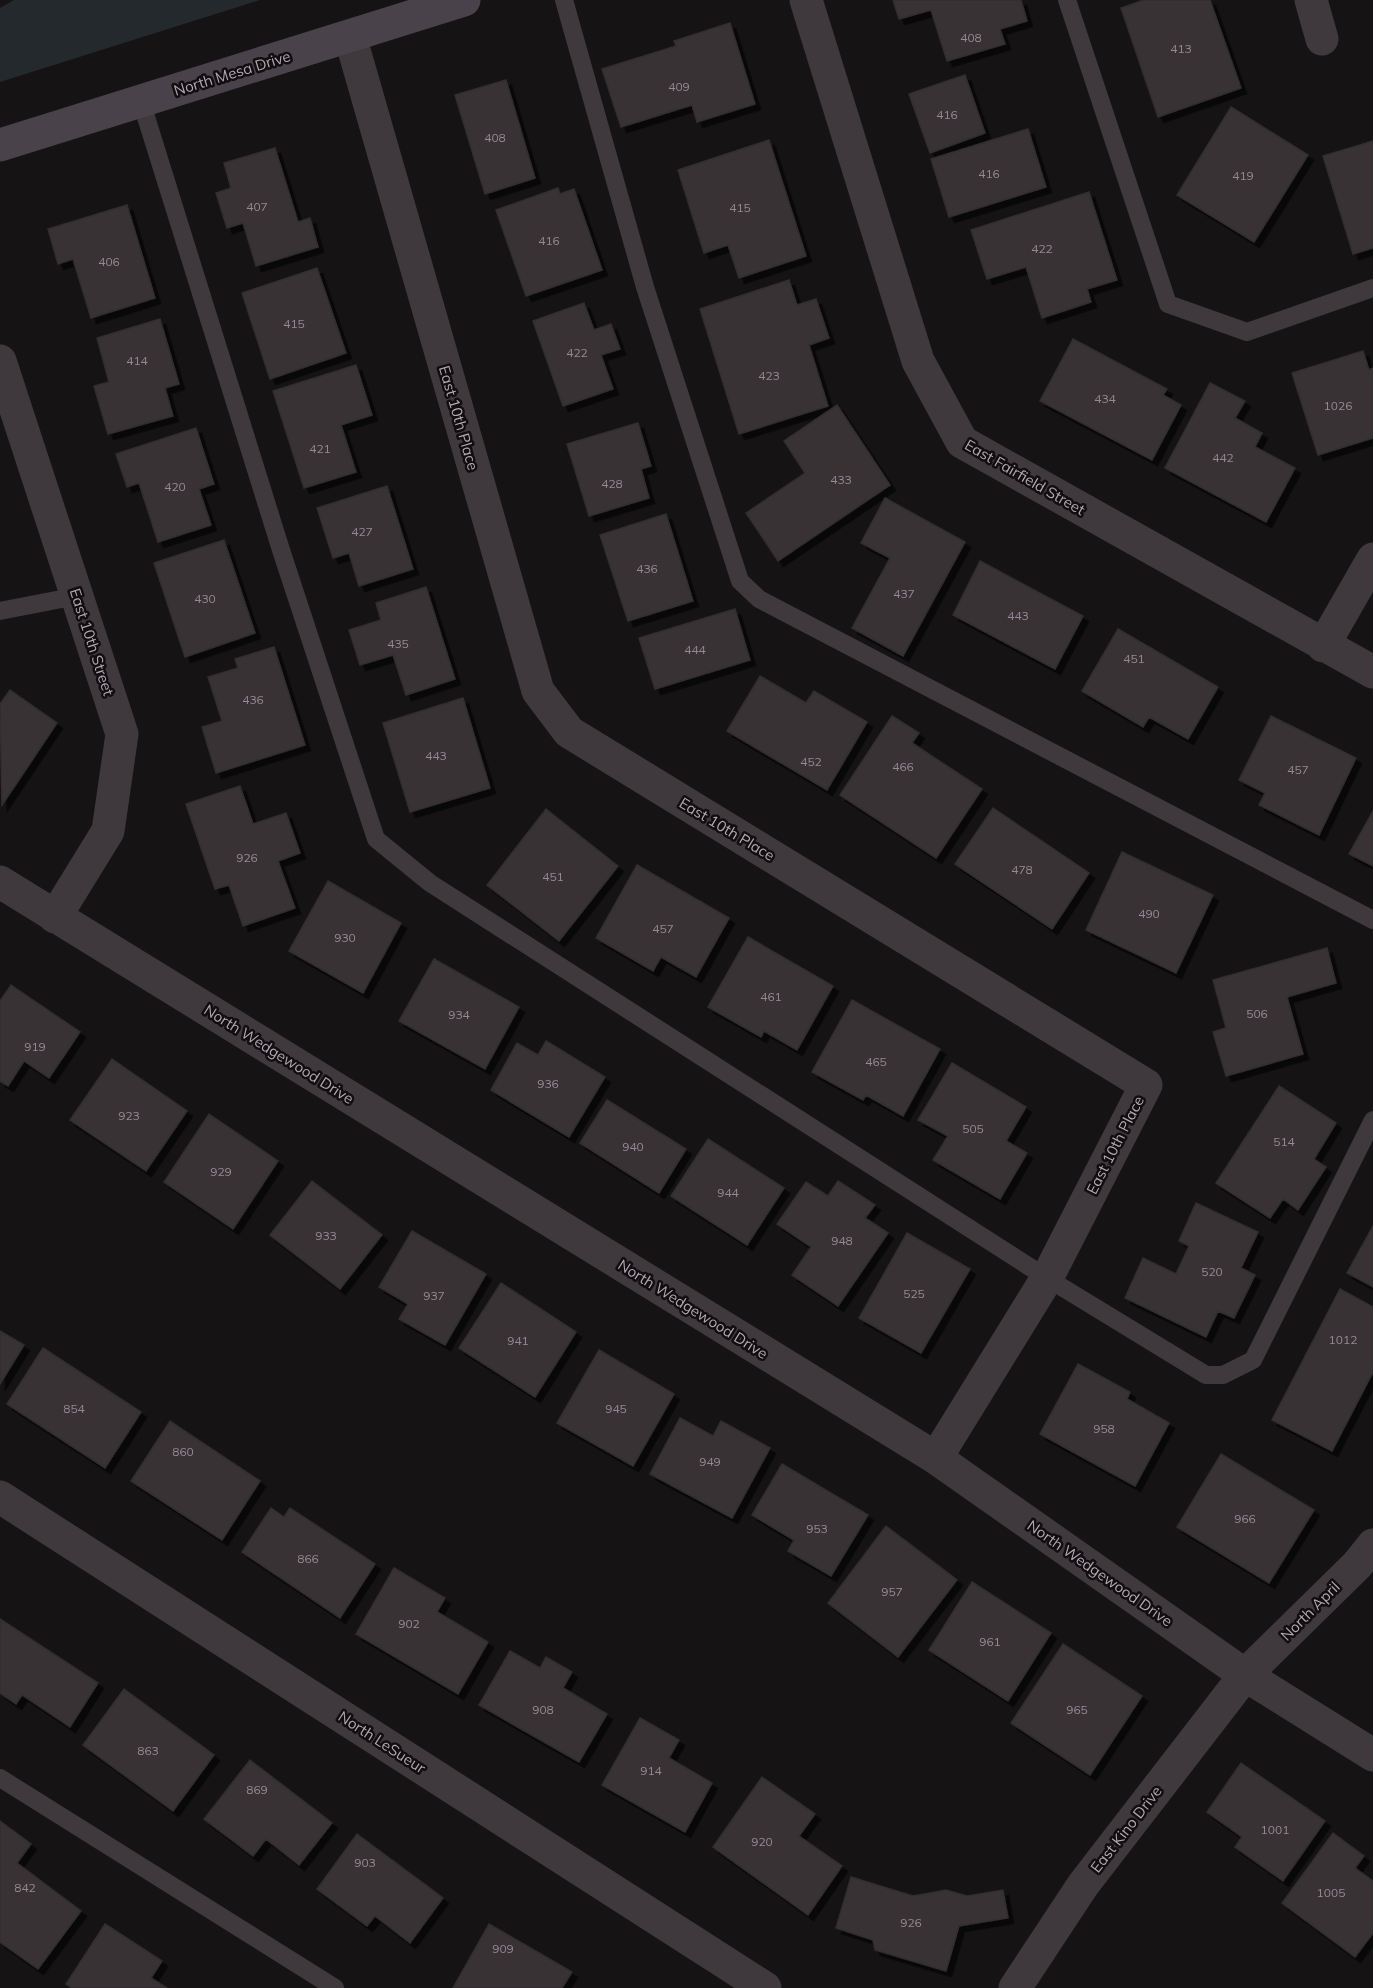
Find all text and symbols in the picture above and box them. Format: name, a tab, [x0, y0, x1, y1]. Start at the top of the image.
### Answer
house number: 408	[960, 30, 982, 45]
house number: 413	[1170, 41, 1192, 56]
street label: North Mesa Drive	[171, 46, 293, 100]
house number: 409	[668, 79, 690, 94]
house number: 416	[936, 107, 958, 122]
house number: 408	[484, 130, 506, 145]
house number: 416	[978, 166, 1000, 181]
house number: 419	[1232, 168, 1254, 183]
house number: 407	[246, 199, 268, 214]
house number: 415	[729, 200, 751, 215]
house number: 416	[538, 233, 560, 248]
house number: 422	[1031, 241, 1053, 256]
house number: 406	[98, 254, 120, 269]
house number: 415	[283, 316, 305, 331]
house number: 422	[566, 345, 588, 360]
house number: 414	[126, 353, 148, 368]
street label: East 10th Place	[435, 363, 483, 473]
house number: 423	[758, 368, 780, 383]
house number: 434	[1094, 391, 1116, 406]
house number: 1026	[1324, 398, 1352, 413]
street label: East Fairfield Street	[962, 435, 1088, 519]
house number: 421	[309, 441, 331, 456]
house number: 442	[1212, 450, 1234, 465]
house number: 433	[830, 472, 852, 487]
house number: 428	[601, 476, 623, 491]
house number: 420	[164, 479, 186, 494]
house number: 427	[351, 524, 373, 539]
house number: 436	[636, 561, 658, 576]
street label: East 10th Street	[66, 586, 118, 698]
house number: 437	[893, 586, 915, 601]
house number: 430	[194, 591, 216, 606]
house number: 443	[1007, 608, 1029, 623]
house number: 435	[387, 636, 409, 651]
house number: 444	[684, 642, 706, 657]
house number: 451	[1123, 651, 1145, 666]
house number: 436	[242, 692, 264, 707]
house number: 443	[425, 748, 447, 763]
house number: 452	[800, 754, 822, 769]
house number: 466	[892, 759, 914, 774]
house number: 457	[1287, 762, 1309, 777]
street label: East 10th Place	[676, 793, 778, 865]
house number: 926	[236, 850, 258, 865]
house number: 478	[1011, 862, 1033, 877]
house number: 451	[542, 869, 564, 884]
house number: 490	[1138, 906, 1160, 921]
house number: 457	[652, 921, 674, 936]
house number: 930	[334, 930, 356, 945]
house number: 461	[760, 989, 782, 1004]
street label: North Wedgewood Drive	[201, 1000, 357, 1108]
house number: 506	[1246, 1006, 1268, 1021]
house number: 934	[448, 1007, 470, 1022]
house number: 919	[24, 1039, 46, 1054]
house number: 465	[865, 1054, 887, 1069]
house number: 936	[537, 1076, 559, 1091]
street label: East 10th Place	[1082, 1093, 1148, 1197]
house number: 923	[118, 1108, 140, 1123]
house number: 505	[962, 1121, 984, 1136]
house number: 514	[1273, 1134, 1295, 1149]
house number: 940	[622, 1139, 644, 1154]
house number: 929	[210, 1164, 232, 1179]
house number: 944	[717, 1185, 739, 1200]
house number: 933	[315, 1228, 337, 1243]
house number: 948	[831, 1233, 853, 1248]
street label: North Wedgewood Drive	[615, 1255, 771, 1363]
house number: 520	[1201, 1264, 1223, 1279]
house number: 525	[903, 1286, 925, 1301]
house number: 937	[423, 1288, 445, 1303]
house number: 1012	[1329, 1332, 1357, 1347]
house number: 941	[507, 1333, 529, 1348]
house number: 854	[63, 1401, 85, 1416]
house number: 945	[605, 1401, 627, 1416]
house number: 958	[1093, 1421, 1115, 1436]
house number: 860	[172, 1444, 194, 1459]
house number: 949	[699, 1454, 721, 1469]
house number: 966	[1234, 1511, 1256, 1526]
street label: North Wedgewood Drive	[1024, 1516, 1176, 1630]
house number: 953	[806, 1521, 828, 1536]
house number: 866	[297, 1551, 319, 1566]
street label: North April	[1276, 1577, 1344, 1645]
house number: 957	[881, 1584, 903, 1599]
house number: 902	[398, 1616, 420, 1631]
house number: 961	[979, 1634, 1001, 1649]
house number: 908	[532, 1702, 554, 1717]
house number: 965	[1066, 1702, 1088, 1717]
street label: North LeSueur	[335, 1707, 430, 1778]
house number: 863	[137, 1743, 159, 1758]
house number: 914	[640, 1763, 662, 1778]
house number: 869	[246, 1782, 268, 1797]
street label: East Kino Drive	[1086, 1782, 1166, 1876]
house number: 1001	[1261, 1822, 1289, 1837]
house number: 920	[751, 1834, 773, 1849]
house number: 903	[354, 1855, 376, 1870]
house number: 842	[14, 1880, 36, 1895]
house number: 1005	[1317, 1885, 1345, 1900]
house number: 926	[900, 1915, 922, 1930]
house number: 909	[492, 1941, 514, 1956]

